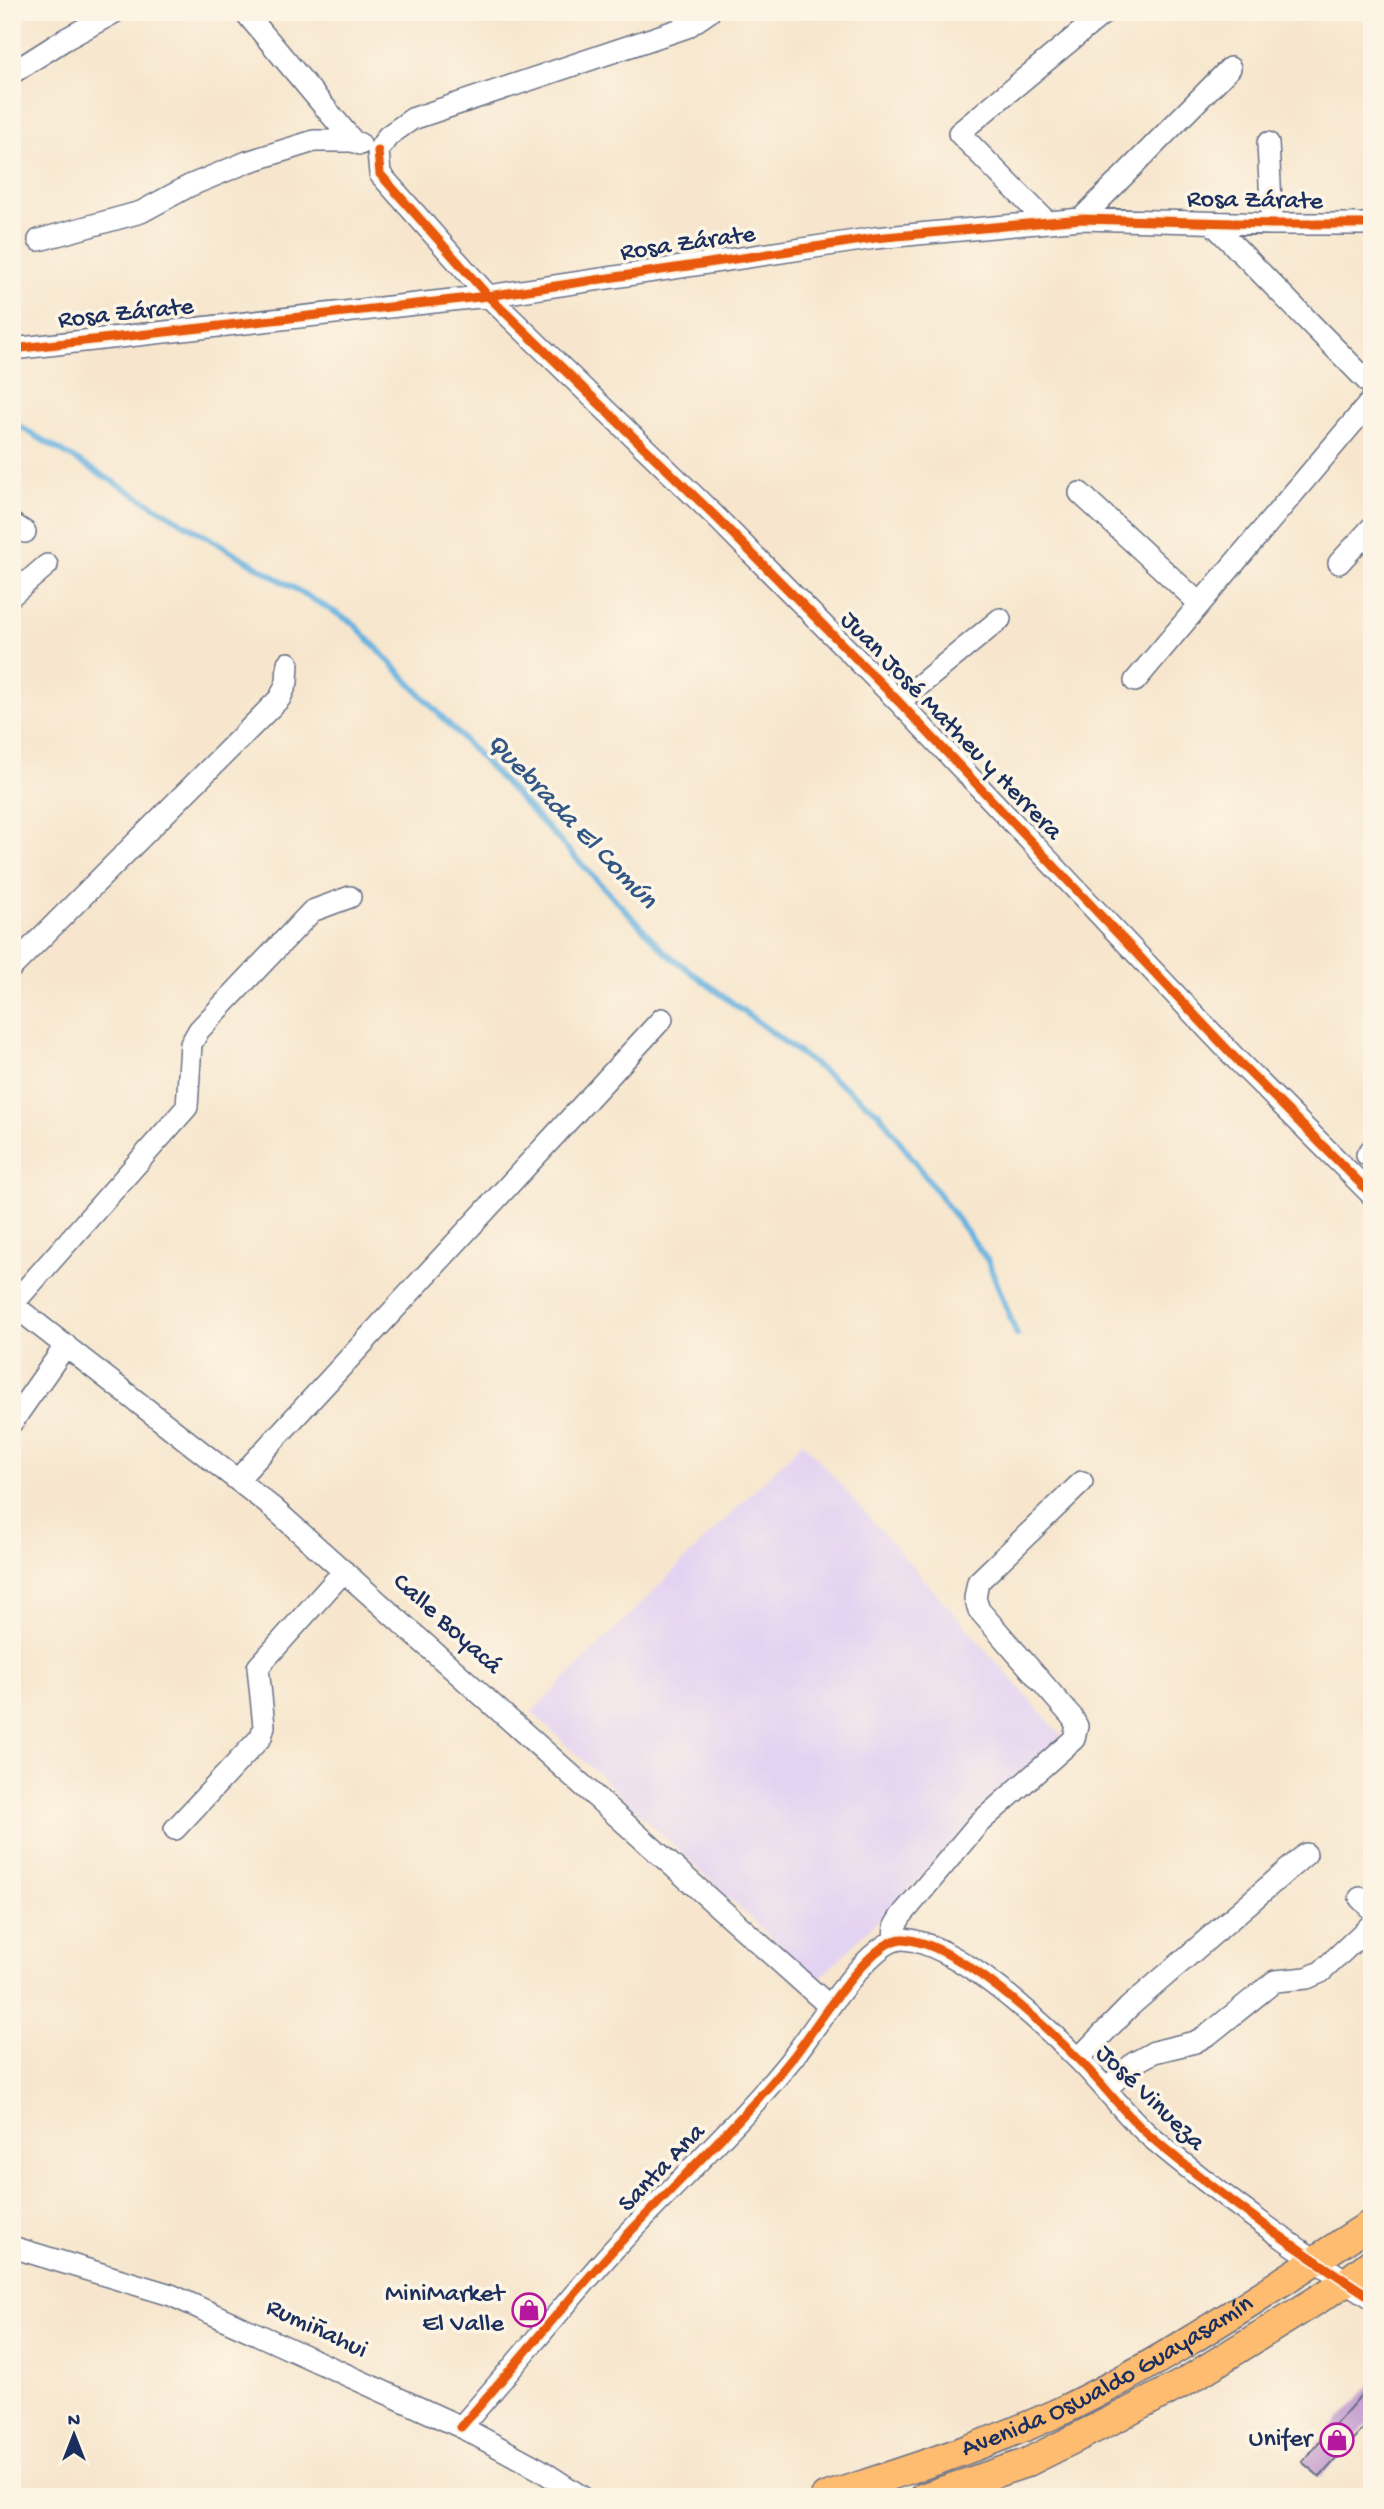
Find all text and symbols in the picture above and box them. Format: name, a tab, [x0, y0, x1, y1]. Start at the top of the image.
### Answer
street label: Rosa Zárate	[1187, 185, 1324, 219]
street label: Rosa Zárate	[618, 220, 758, 270]
street label: Rosa Zárate	[57, 292, 196, 338]
street label: Juan José Matheu y Herrera	[832, 606, 1069, 849]
water label: Quebrada El Común	[479, 727, 664, 917]
street label: Calle Boyacá	[385, 1568, 508, 1683]
street label: José Vinueza	[1088, 2039, 1211, 2160]
street label: Santa Ana	[613, 2117, 714, 2220]
place label: MiniMarket El Valle	[385, 2280, 506, 2341]
street label: Avenida Oswaldo Guayasamín	[958, 2289, 1260, 2465]
shop icon: MiniMarket El Valle	[510, 2291, 548, 2329]
street label: Rumiñahui	[260, 2293, 372, 2367]
north arrow	[38, 2400, 108, 2470]
text: N	[68, 2410, 80, 2433]
shop icon: Unifer	[1318, 2421, 1356, 2459]
place label: Unifer	[1248, 2425, 1315, 2456]

